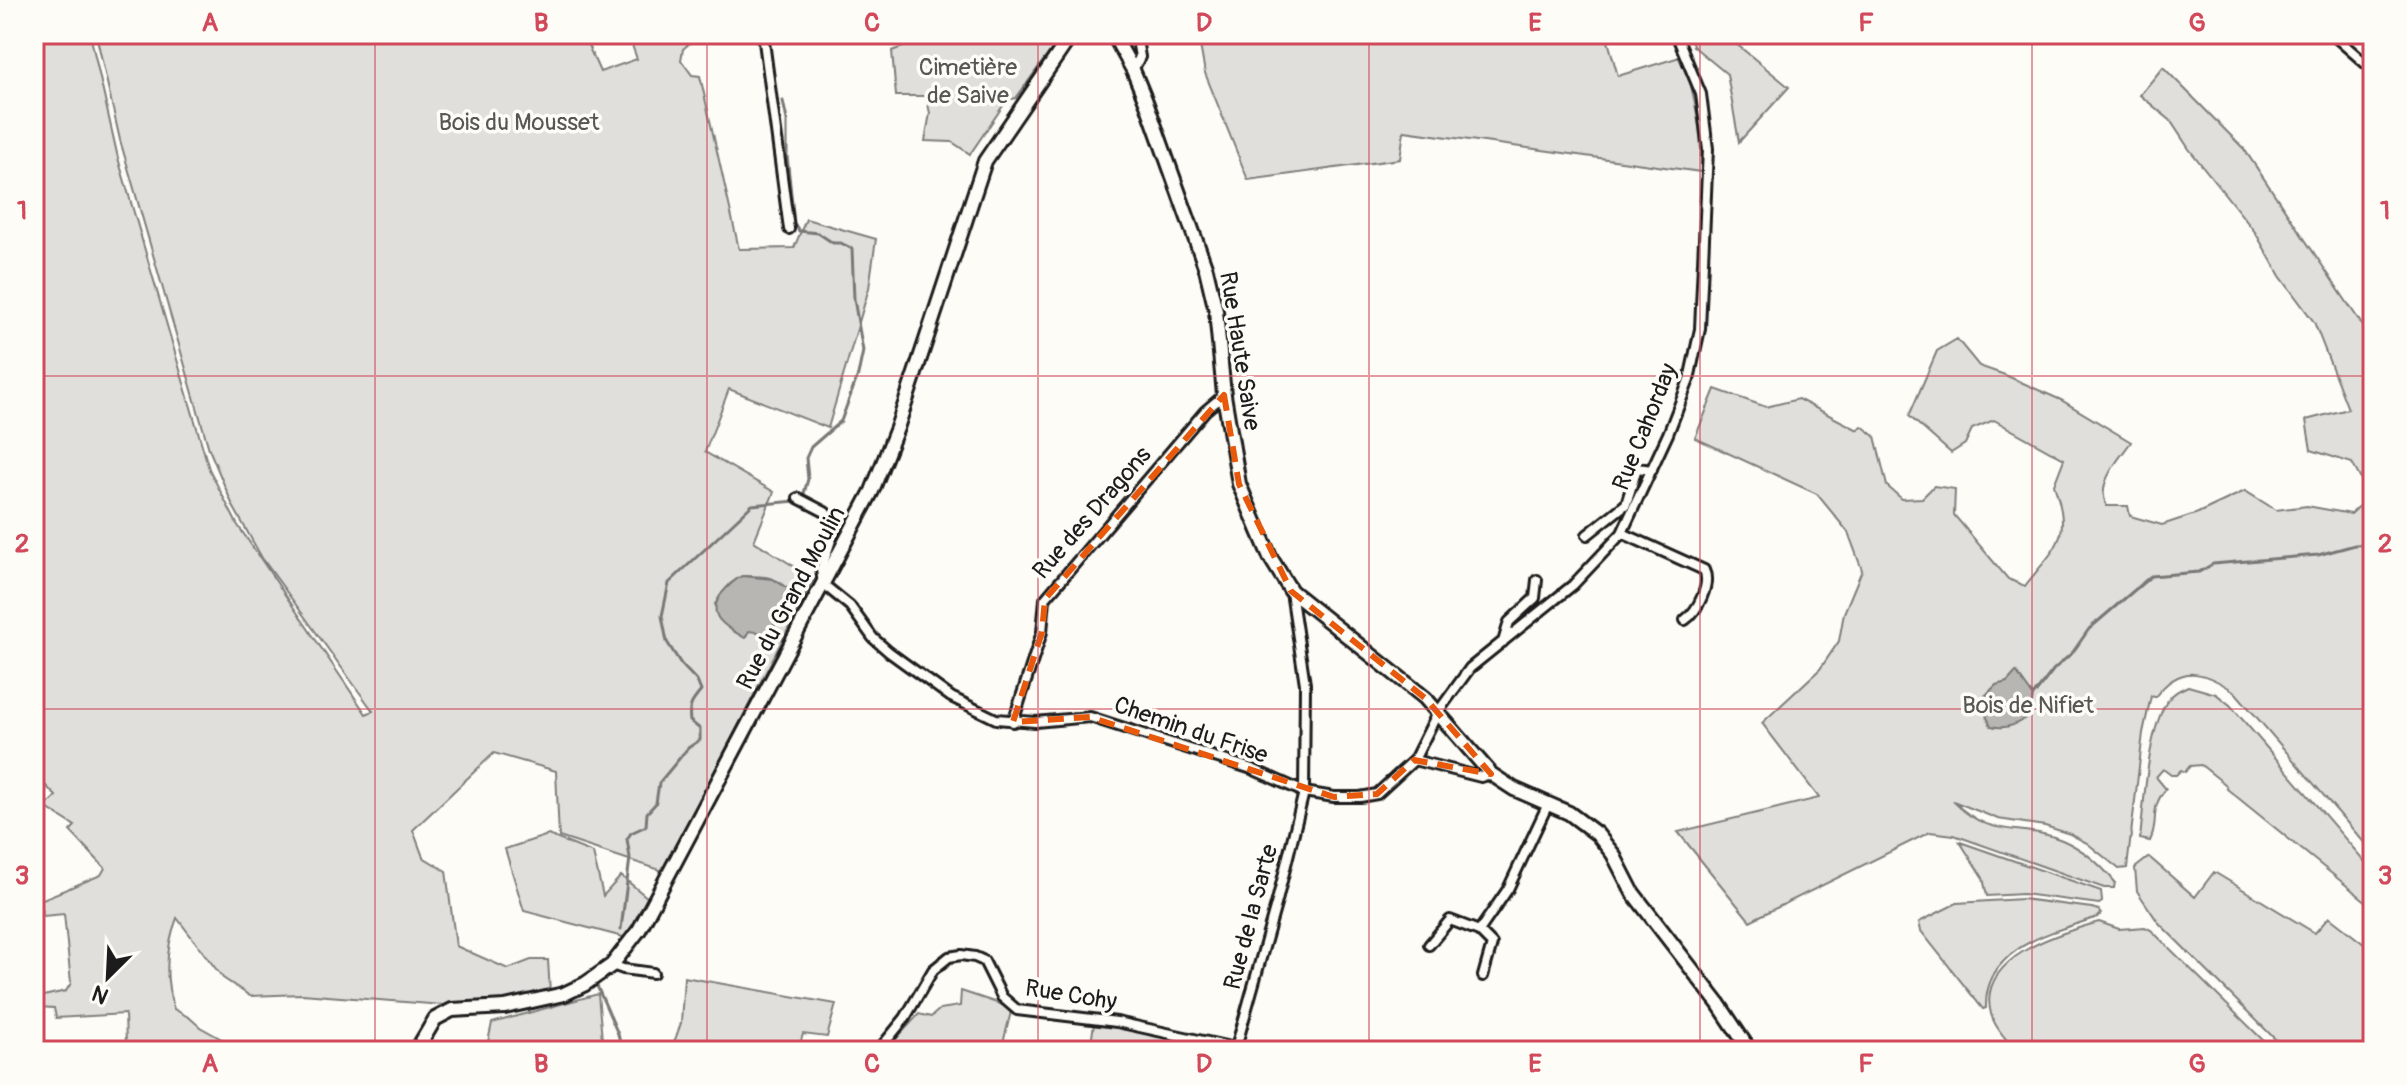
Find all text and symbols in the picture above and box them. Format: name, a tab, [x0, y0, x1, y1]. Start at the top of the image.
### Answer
text: A	[202, 7, 219, 39]
text: B	[534, 7, 548, 39]
text: C	[864, 7, 880, 39]
text: D	[1196, 7, 1212, 39]
text: E	[1528, 7, 1542, 39]
text: F	[1858, 7, 1874, 39]
text: G	[2188, 7, 2206, 39]
park label: Cimetière de Saive	[919, 53, 1017, 110]
park label: Bois du Mousset	[439, 108, 600, 137]
text: 1	[17, 195, 27, 227]
text: 1	[2380, 195, 2390, 227]
street label: Rue Haute Saive	[1213, 269, 1267, 433]
street label: Rue Cahorday	[1606, 359, 1684, 495]
street label: Rue des Dragons	[1027, 441, 1158, 585]
street label: Rue du Grand Moulin	[731, 502, 851, 694]
text: 2	[15, 528, 29, 560]
text: 2	[2378, 528, 2392, 560]
street label: Chemin du Frise	[1110, 690, 1272, 770]
park label: Bois de Nifiet	[1962, 691, 2094, 720]
street label: Rue de la Sarte	[1218, 841, 1284, 993]
text: 3	[15, 860, 29, 892]
text: 3	[2378, 860, 2392, 892]
north arrow	[68, 937, 148, 1017]
street label: Rue Cohy	[1023, 973, 1119, 1017]
text: N	[88, 978, 113, 1010]
text: A	[202, 1048, 219, 1080]
text: B	[534, 1048, 548, 1080]
text: C	[864, 1048, 880, 1080]
text: D	[1196, 1048, 1212, 1080]
text: E	[1528, 1048, 1542, 1080]
text: F	[1858, 1048, 1874, 1080]
text: G	[2188, 1048, 2206, 1080]

